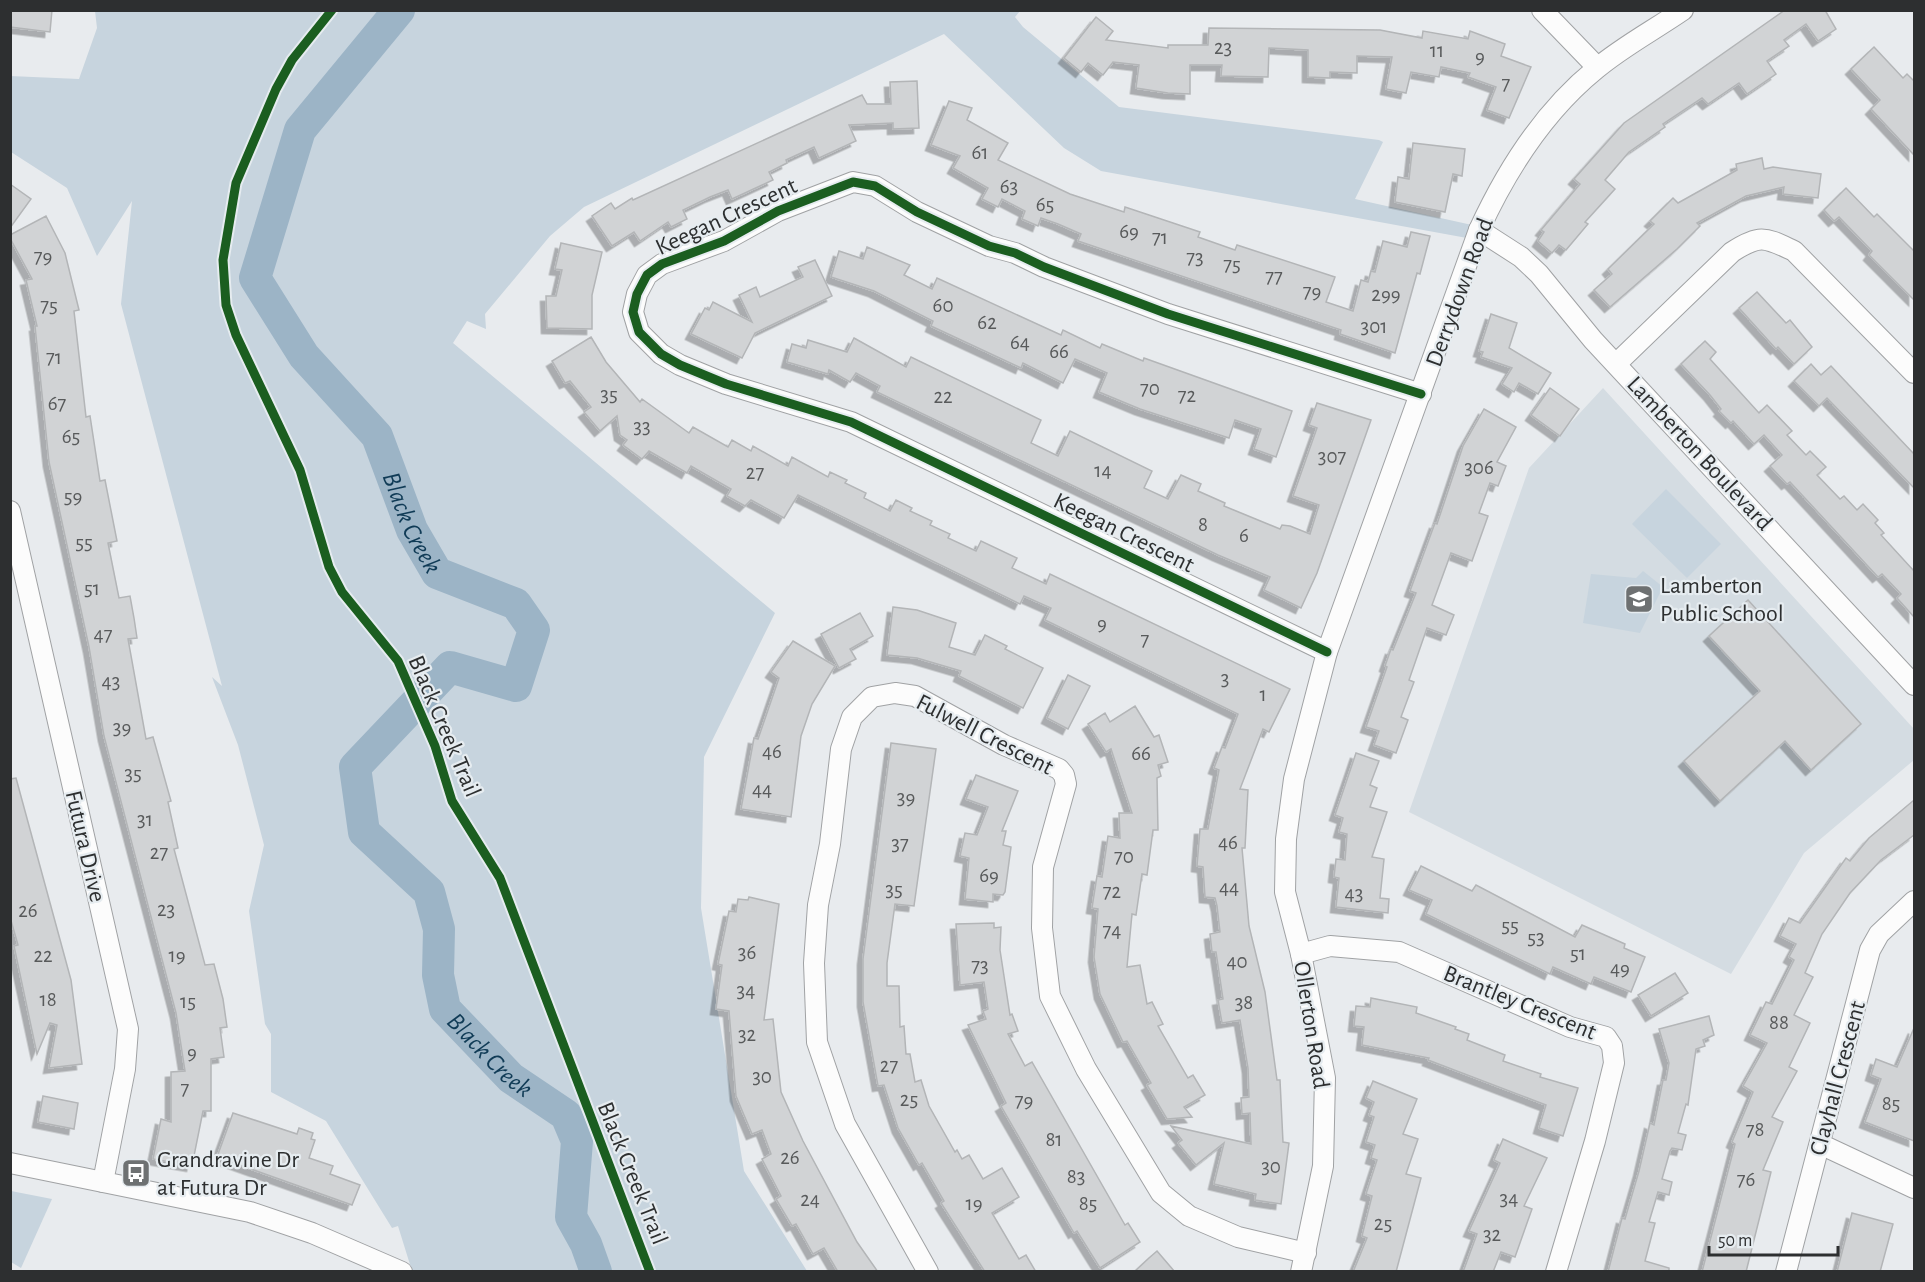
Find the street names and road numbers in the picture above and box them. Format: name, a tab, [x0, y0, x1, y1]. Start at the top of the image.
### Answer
street label: Keegan Crescent	[652, 174, 801, 260]
street label: Derrydown Road	[1422, 215, 1498, 370]
street label: Lamberton Boulevard	[1622, 372, 1777, 535]
street label: Keegan Crescent	[1050, 489, 1198, 577]
street label: Black Creek Trail	[403, 652, 485, 801]
street label: Fulwell Crescent	[912, 690, 1057, 780]
street label: Futura Drive	[61, 788, 110, 904]
street label: Ollerton Road	[1289, 960, 1333, 1091]
street label: Brantley Crescent	[1440, 961, 1600, 1045]
street label: Clayhall Crescent	[1806, 998, 1870, 1158]
street label: Black Creek Trail	[593, 1099, 672, 1248]

